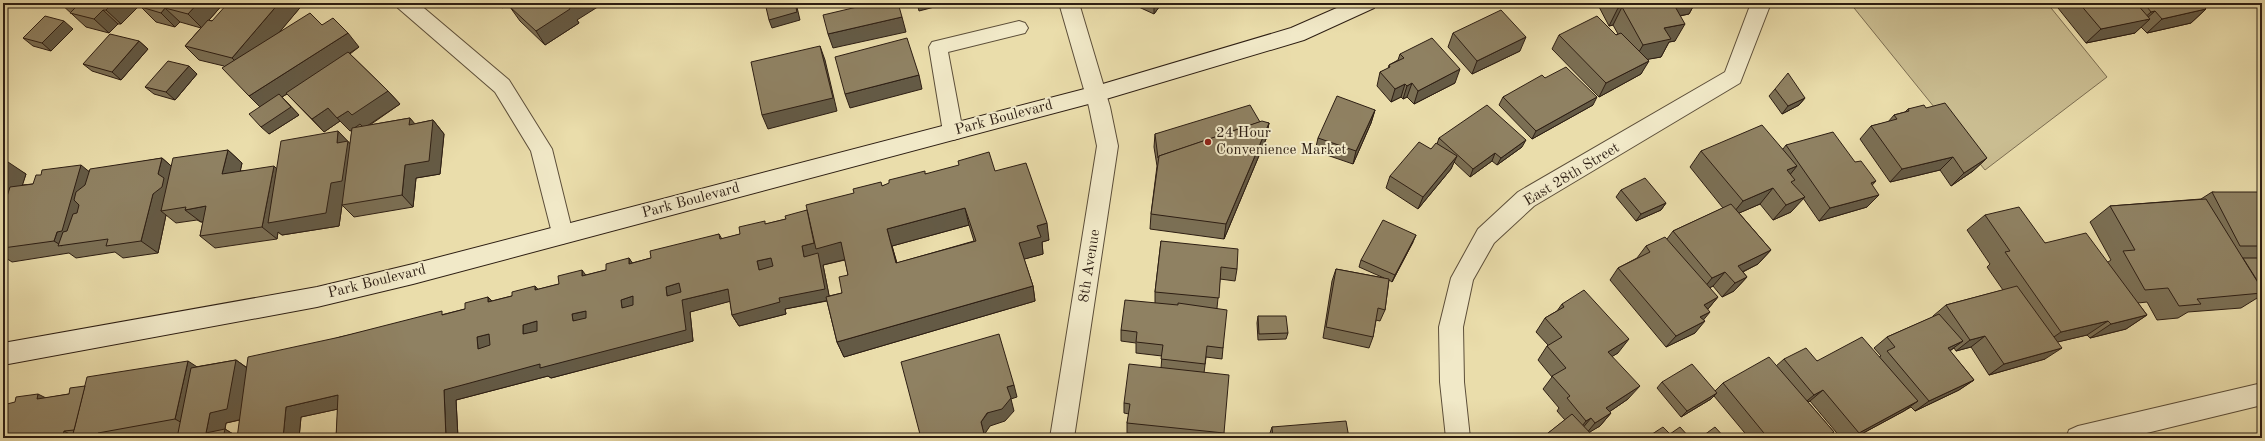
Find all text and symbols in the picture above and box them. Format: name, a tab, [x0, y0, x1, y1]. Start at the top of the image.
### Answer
street label: Park Boulevard	[953, 98, 1055, 138]
place label: 24 Hour Convenience Market	[1216, 126, 1347, 158]
marker: 24 Hour Convenience Market	[1203, 137, 1213, 147]
street label: East 28th Street	[1522, 141, 1622, 209]
street label: Park Boulevard	[640, 181, 742, 221]
street label: 8th Avenue	[1077, 228, 1103, 304]
street label: Park Boulevard	[326, 263, 428, 301]

